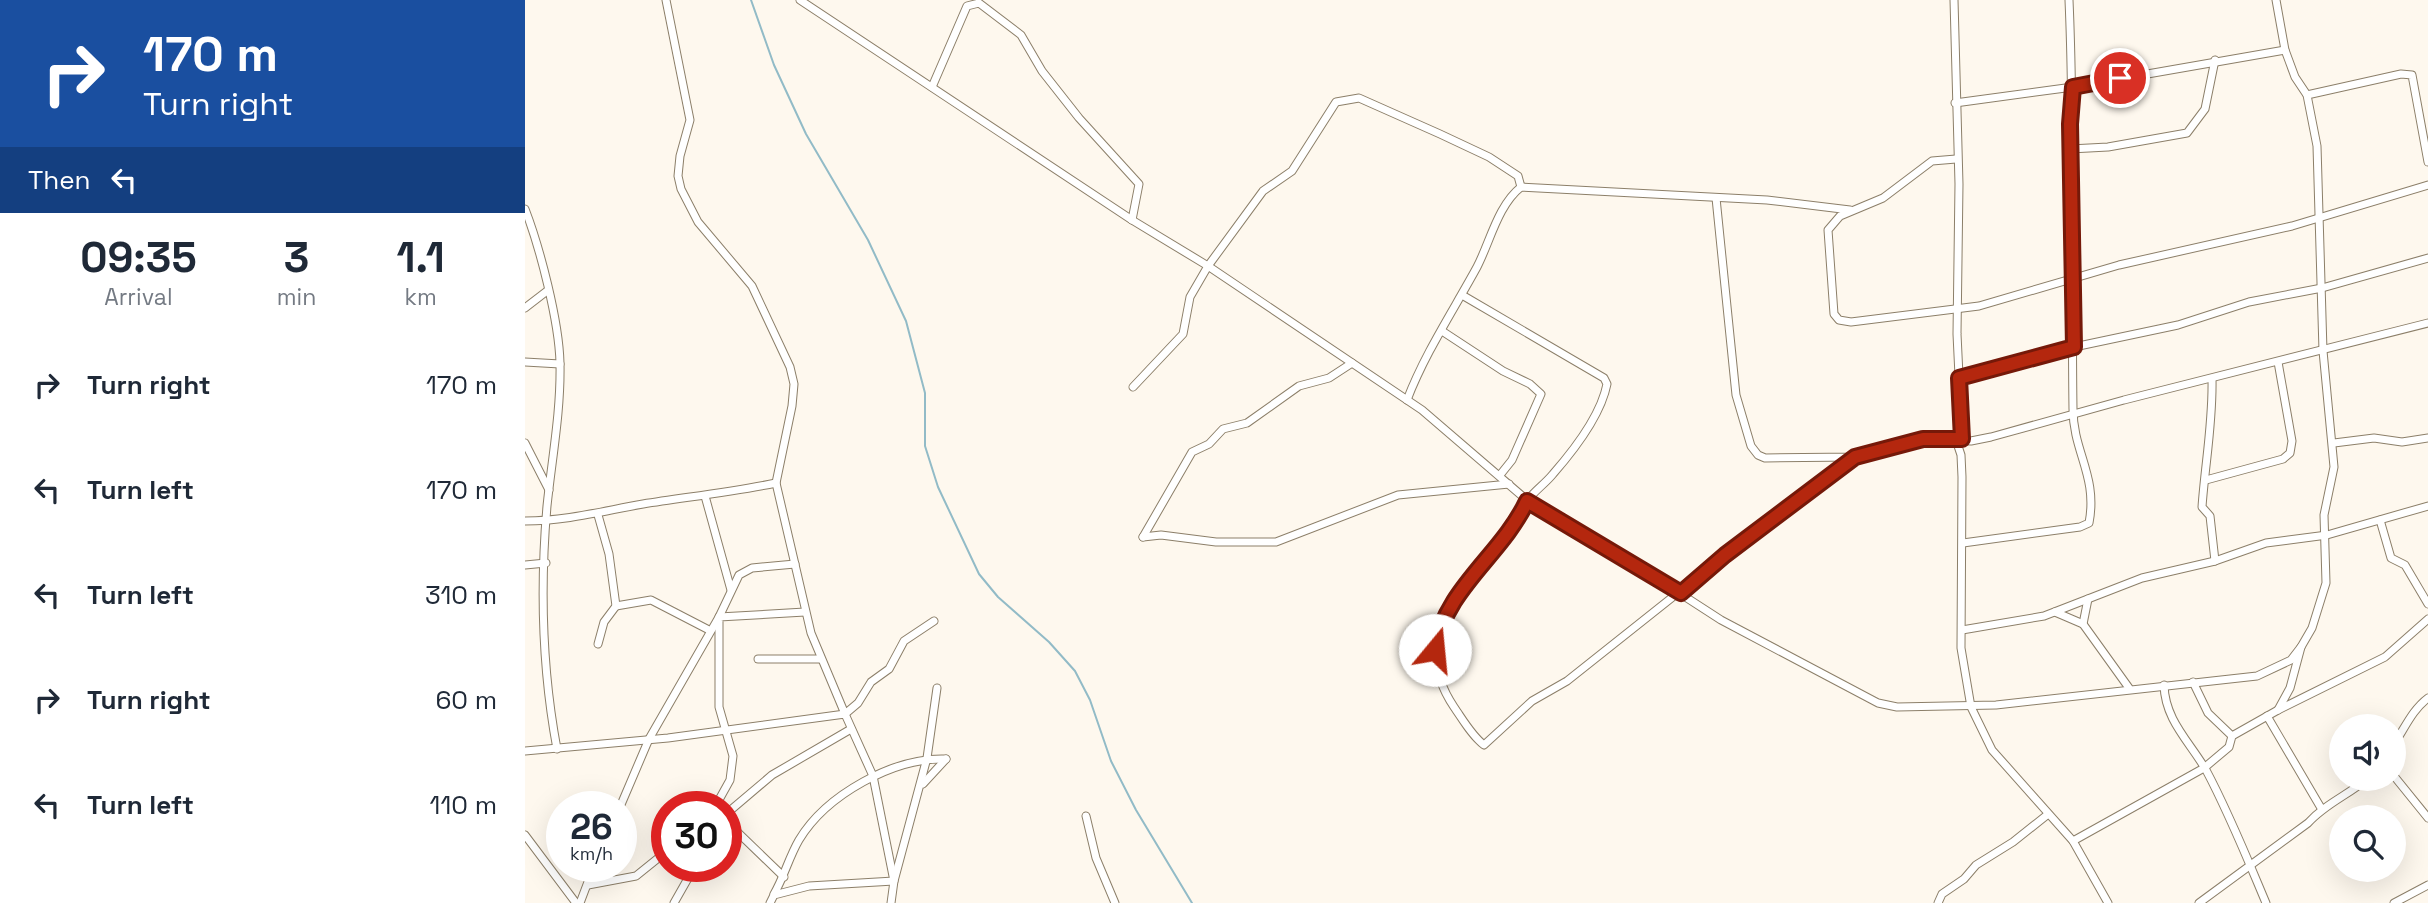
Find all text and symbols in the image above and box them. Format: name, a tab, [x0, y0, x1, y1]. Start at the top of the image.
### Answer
text: 170 m	[143, 23, 278, 85]
icon: right	[28, 28, 119, 119]
pin	[2090, 48, 2150, 108]
icon: arrive	[2101, 59, 2139, 97]
text: Turn right	[143, 84, 293, 124]
icon: left	[105, 161, 143, 199]
text: Then	[28, 163, 91, 197]
text: 09:35	[80, 231, 197, 284]
text: 3	[284, 231, 309, 284]
text: 1.1	[396, 231, 445, 284]
text: Arrival	[104, 282, 173, 312]
text: min	[277, 282, 316, 312]
text: km	[405, 282, 437, 312]
icon: right	[28, 366, 66, 404]
text: Turn right	[87, 368, 211, 402]
text: 170 m	[426, 368, 497, 402]
icon: left	[28, 471, 66, 509]
text: Turn left	[87, 473, 194, 507]
text: 170 m	[426, 473, 497, 507]
icon: left	[28, 576, 66, 614]
text: Turn left	[87, 578, 194, 612]
text: 310 m	[425, 578, 497, 612]
position arrow	[1398, 613, 1472, 687]
icon: right	[28, 681, 66, 719]
text: Turn right	[87, 683, 211, 717]
text: 60 m	[435, 683, 497, 717]
map controls	[2329, 714, 2406, 882]
button: sound	[2329, 714, 2406, 791]
icon: left	[28, 786, 66, 824]
text: Turn left	[87, 788, 194, 822]
text: 110 m	[430, 788, 497, 822]
speed limit sign: 30	[651, 791, 742, 882]
text: 26	[570, 805, 613, 849]
button: search	[2329, 805, 2406, 882]
text: km/h	[570, 842, 613, 865]

